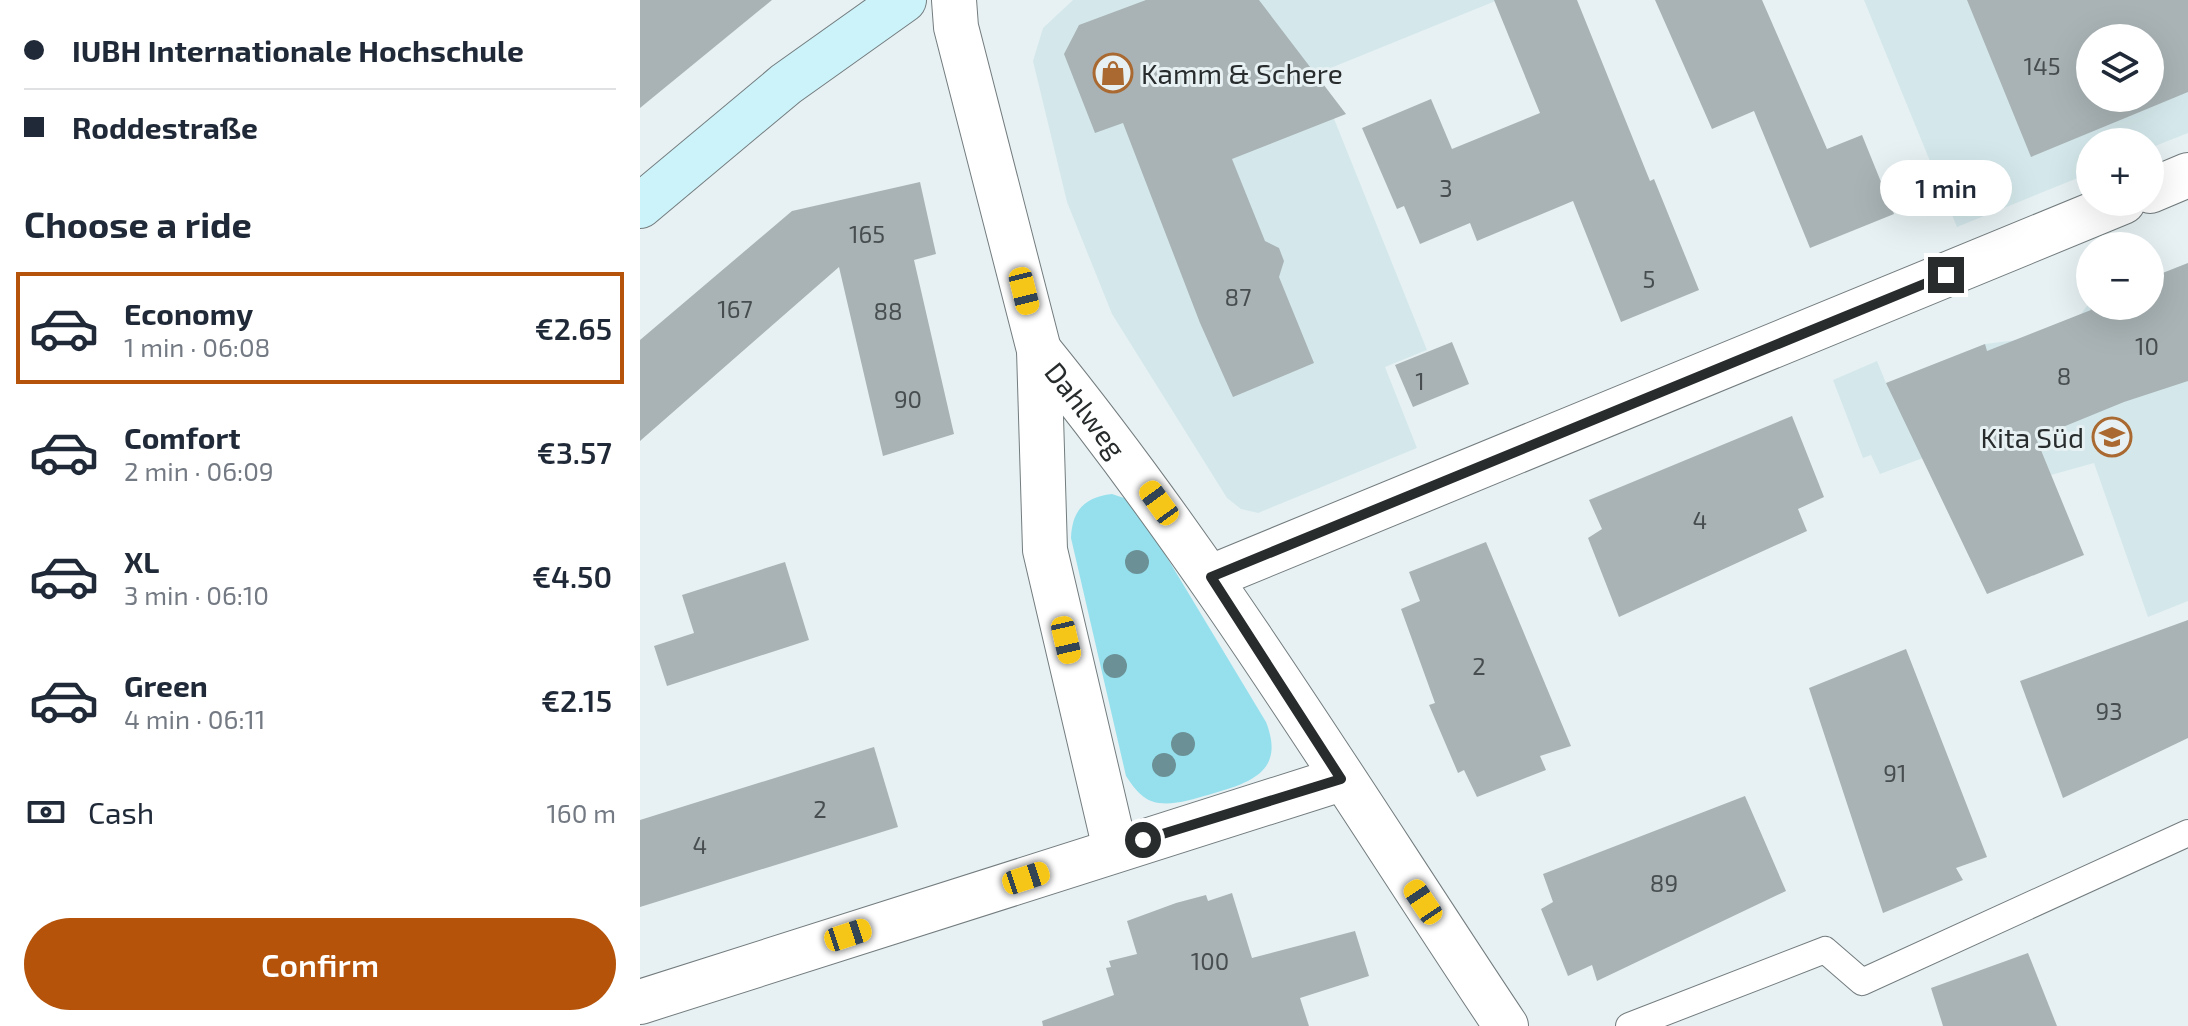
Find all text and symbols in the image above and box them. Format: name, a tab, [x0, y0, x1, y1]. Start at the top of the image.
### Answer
map controls	[2076, 24, 2164, 320]
button: layers	[2076, 24, 2164, 112]
text: IUBH Internationale Hochschule	[72, 32, 524, 68]
house number: 145	[2023, 51, 2061, 80]
shop icon: Kamm & Schere	[1092, 52, 1134, 94]
place label: Kamm & Schere	[1141, 56, 1343, 90]
text: Roddestraße	[72, 109, 258, 145]
button: +	[2076, 128, 2164, 216]
callout: 1 min	[1880, 159, 2012, 215]
text: 1 min	[1915, 172, 1977, 203]
house number: 3	[1439, 173, 1453, 202]
text: Choose a ride	[24, 202, 252, 245]
house number: 165	[849, 219, 885, 248]
button: −	[2076, 232, 2164, 320]
route end	[1928, 257, 1964, 293]
house number: 5	[1643, 264, 1655, 293]
car	[1007, 265, 1041, 317]
house number: 87	[1225, 282, 1251, 311]
icon: car	[28, 292, 100, 364]
house number: 167	[717, 294, 753, 323]
text: Economy	[124, 295, 253, 331]
house number: 88	[873, 296, 903, 325]
text: €2.65	[535, 310, 612, 346]
text: 1 min · 06:08	[124, 331, 270, 362]
house number: 10	[2135, 331, 2159, 360]
street label: Dahlweg	[1038, 355, 1134, 465]
house number: 8	[2057, 361, 2071, 390]
house number: 1	[1415, 366, 1425, 395]
house number: 90	[894, 384, 922, 413]
icon: car	[28, 416, 100, 488]
school or university icon: Kita Süd	[2091, 416, 2133, 458]
text: Comfort	[124, 419, 241, 455]
place label: Kita Süd	[1981, 420, 2084, 454]
text: €3.57	[537, 434, 612, 470]
text: 2 min · 06:09	[124, 455, 274, 486]
car	[1135, 477, 1183, 529]
house number: 4	[1693, 505, 1707, 534]
icon: car	[28, 540, 100, 612]
text: XL	[124, 543, 159, 579]
text: €4.50	[532, 558, 612, 594]
text: 3 min · 06:10	[124, 579, 269, 610]
car	[1049, 614, 1083, 666]
house number: 2	[1472, 651, 1486, 680]
icon: car	[28, 664, 100, 736]
text: Green	[124, 667, 208, 703]
text: €2.15	[541, 682, 612, 718]
house number: 93	[2095, 696, 2123, 725]
text: 4 min · 06:11	[124, 703, 265, 734]
house number: 91	[1883, 758, 1907, 787]
icon: cash	[24, 790, 68, 834]
text: Cash	[88, 794, 154, 830]
house number: 2	[813, 794, 827, 823]
text: 160 m	[547, 797, 616, 828]
route start	[1125, 822, 1161, 858]
house number: 4	[693, 830, 707, 859]
car	[999, 859, 1053, 897]
house number: 89	[1650, 868, 1678, 897]
car	[1400, 875, 1446, 929]
car	[821, 916, 875, 954]
button: Confirm	[24, 918, 616, 1010]
house number: 100	[1191, 946, 1229, 975]

